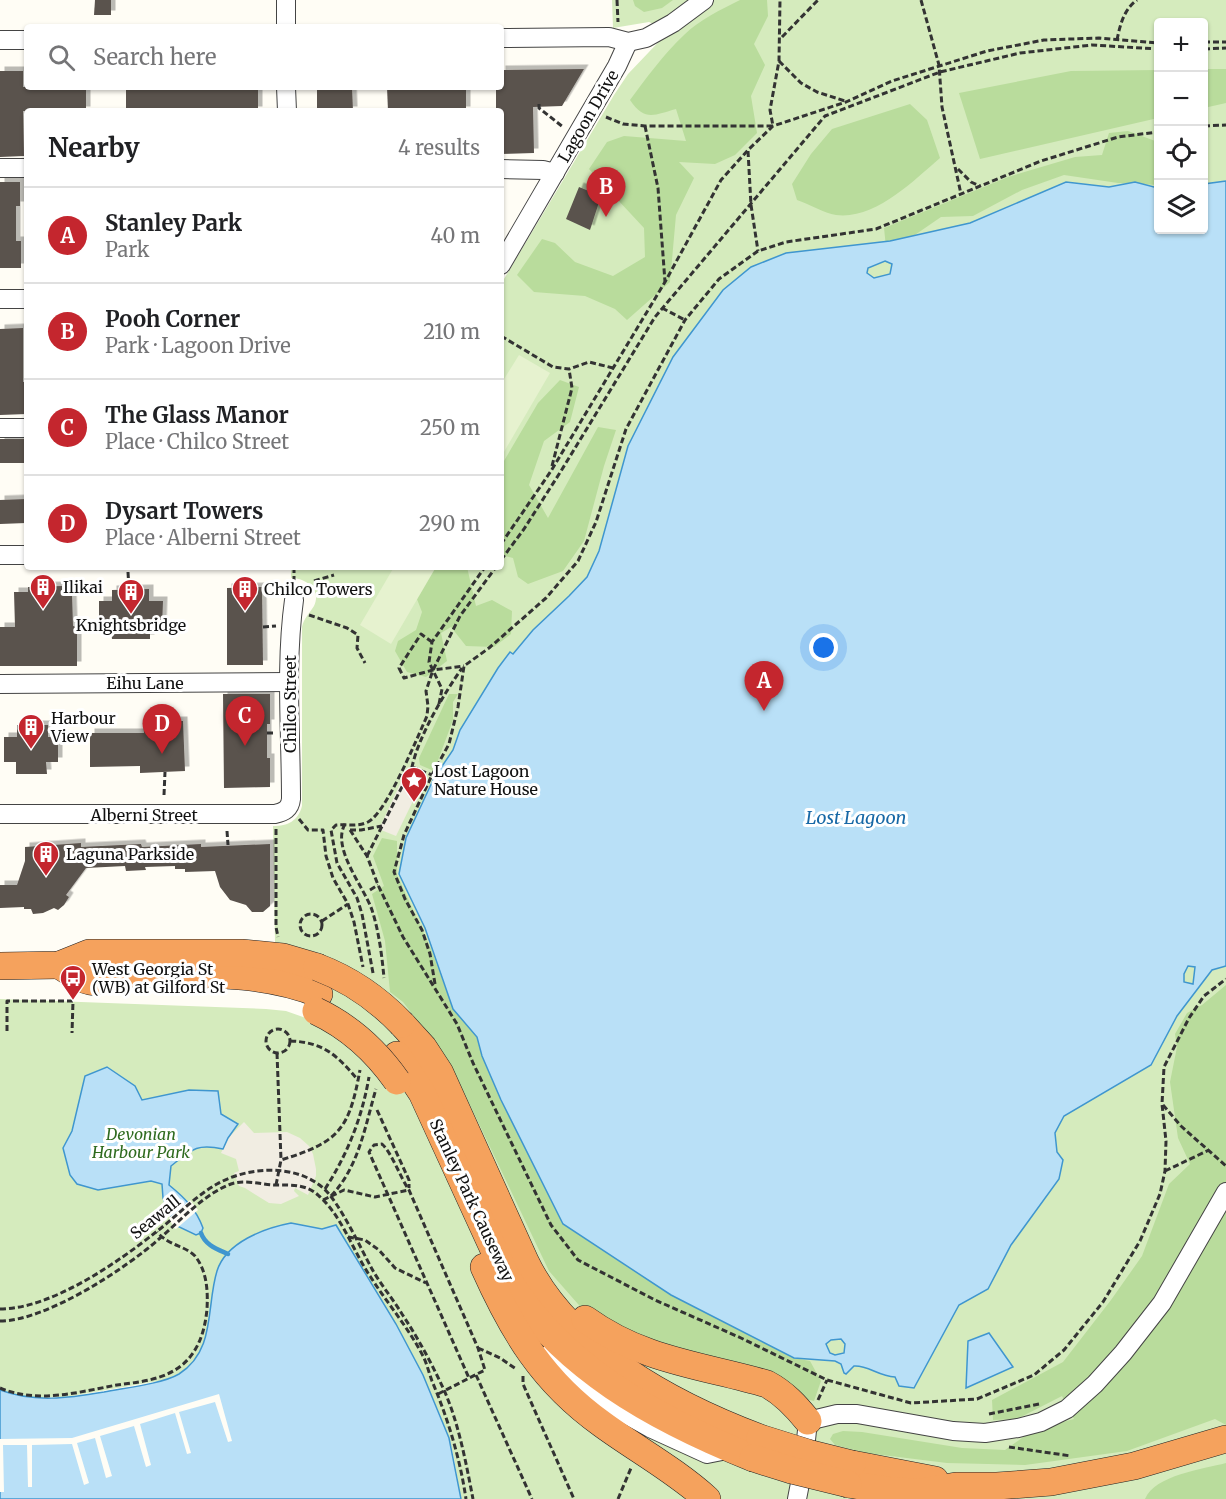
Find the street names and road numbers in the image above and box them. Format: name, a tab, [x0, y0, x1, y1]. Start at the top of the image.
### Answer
street label: Lagoon Drive	[553, 66, 623, 166]
street label: Chilco Street	[280, 654, 300, 753]
street label: Eihu Lane	[106, 673, 184, 693]
street label: Alberni Street	[89, 805, 198, 825]
street label: Stanley Park Causeway	[426, 1116, 519, 1285]
street label: Seawall	[126, 1191, 184, 1243]

